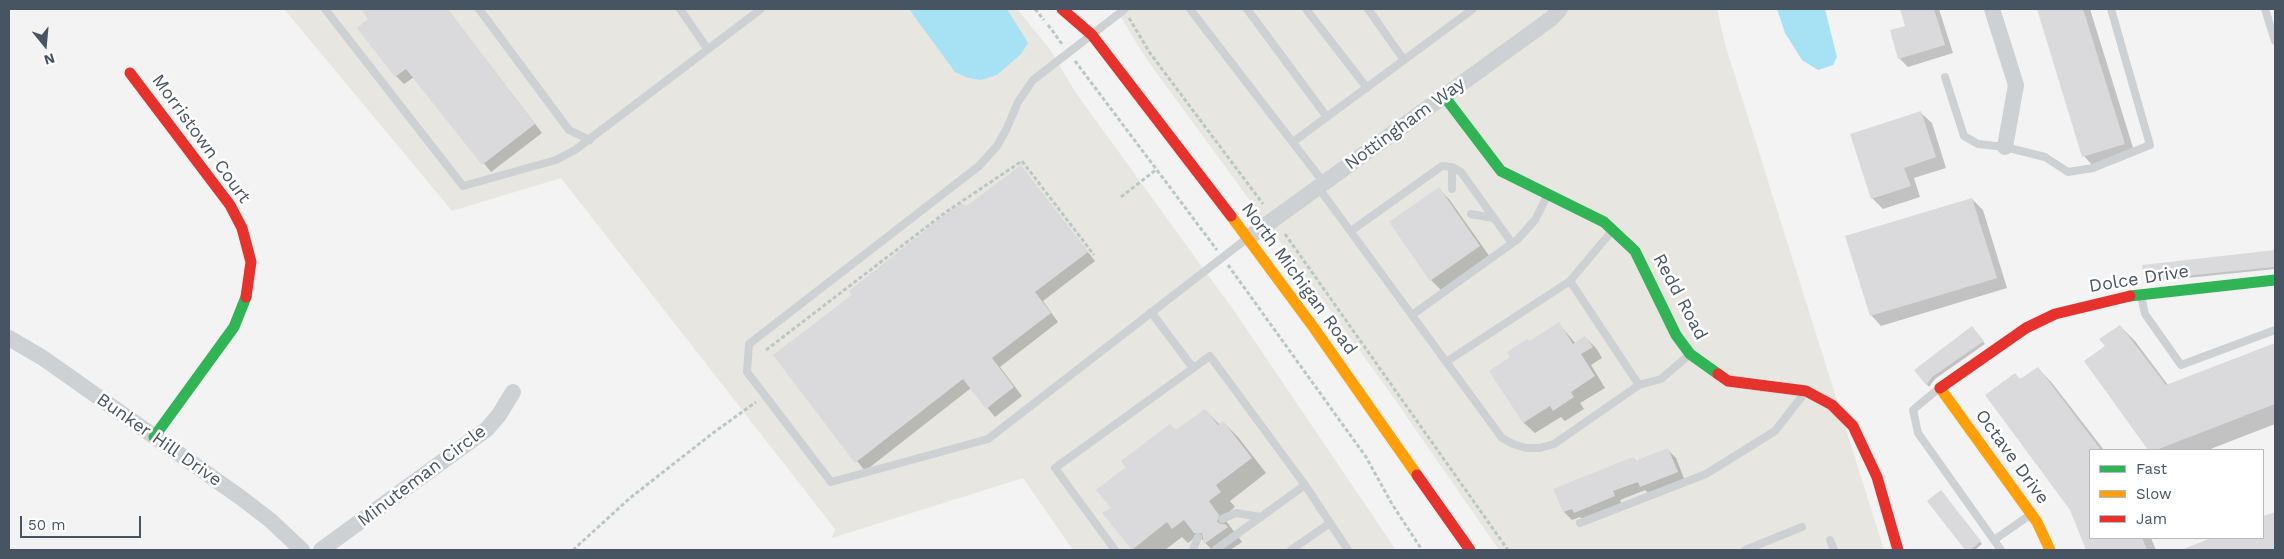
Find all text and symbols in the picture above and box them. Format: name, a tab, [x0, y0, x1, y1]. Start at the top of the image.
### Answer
north arrow	[20, 20, 70, 70]
text: N	[42, 50, 57, 69]
street label: Morristown Court	[147, 70, 255, 208]
street label: Nottingham Way	[1341, 73, 1469, 175]
street label: North Michigan Road	[1237, 199, 1361, 359]
street label: Redd Road	[1648, 250, 1712, 344]
street label: Dolce Drive	[2088, 260, 2190, 298]
street label: Bunker Hill Drive	[92, 389, 226, 491]
street label: Octave Drive	[1970, 406, 2054, 508]
street label: Minuteman Circle	[354, 421, 490, 531]
legend	[2089, 449, 2264, 539]
text: Fast	[2136, 460, 2167, 478]
text: Slow	[2136, 485, 2172, 503]
scale bar	[22, 506, 144, 538]
text: Jam	[2136, 510, 2167, 528]
text: 50 m	[28, 516, 65, 534]

